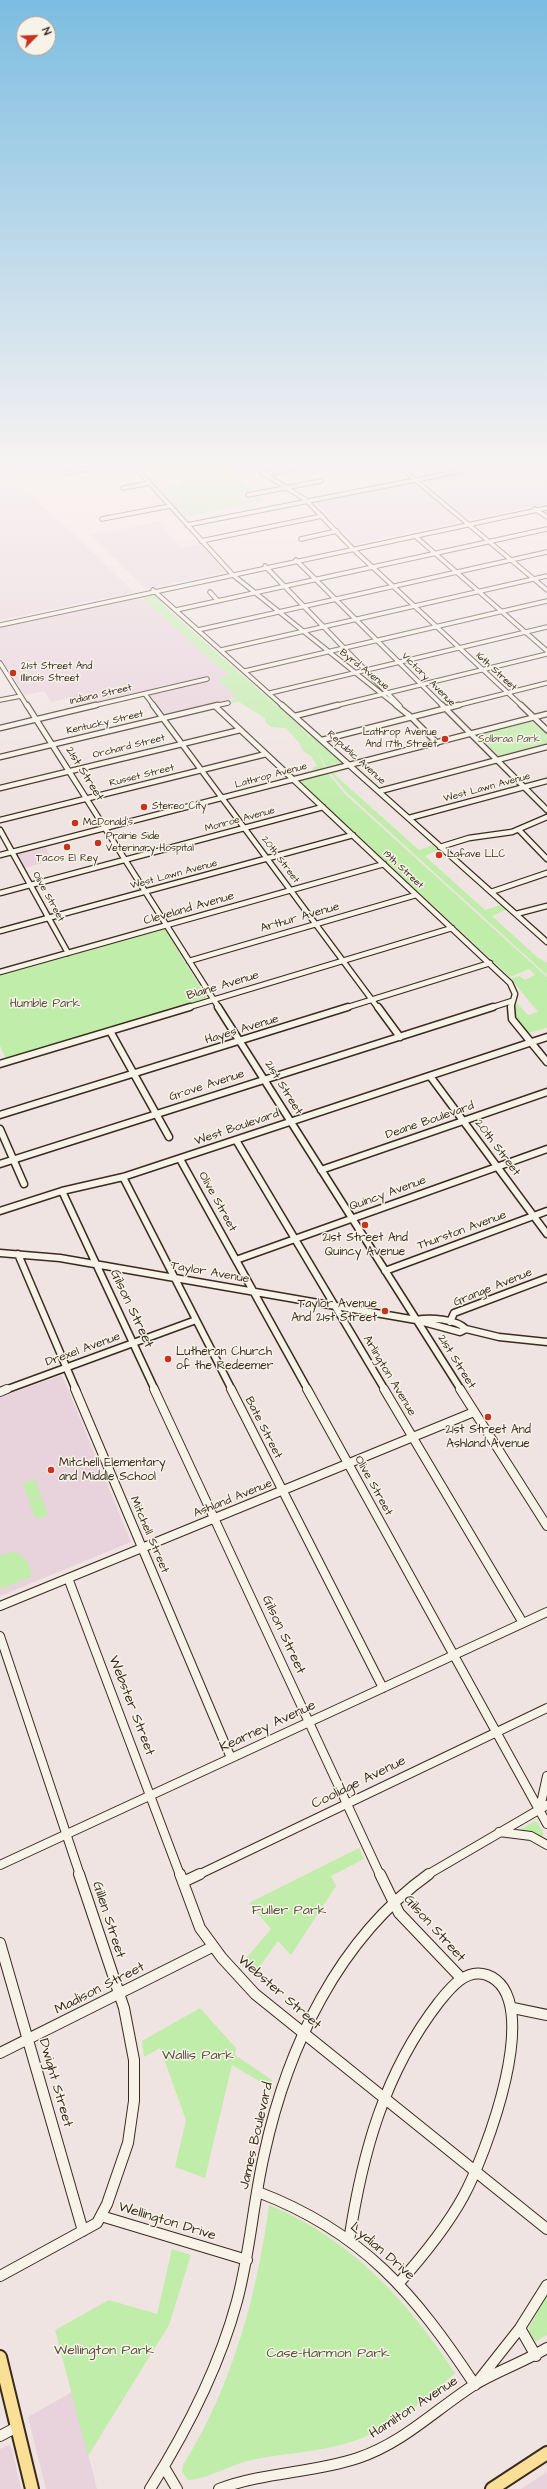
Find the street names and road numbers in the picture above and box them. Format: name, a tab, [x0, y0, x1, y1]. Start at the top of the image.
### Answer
street label: Byrd Avenue	[337, 647, 391, 693]
street label: 16th Street	[473, 650, 519, 694]
street label: Victory Avenue	[399, 651, 457, 709]
street label: Indiana Street	[69, 682, 133, 708]
street label: Kentucky Street	[65, 708, 145, 738]
street label: Republic Avenue	[324, 729, 388, 787]
street label: Orchard Street	[92, 732, 166, 762]
street label: 21st Street	[62, 744, 106, 804]
street label: Lathrop Avenue	[234, 761, 308, 791]
street label: Russet Street	[108, 762, 176, 790]
street label: West Lawn Avenue	[442, 771, 532, 805]
street label: Monroe Avenue	[204, 805, 276, 835]
street label: 20th Street	[258, 834, 302, 886]
street label: 19th Street	[380, 848, 426, 892]
street label: West Lawn Avenue	[129, 858, 219, 892]
street label: Olive Street	[29, 870, 67, 924]
street label: Cleveland Avenue	[142, 889, 236, 929]
street label: Arthur Avenue	[259, 900, 341, 936]
street label: Blaine Avenue	[185, 968, 261, 1004]
street label: Hayes Avenue	[203, 1012, 281, 1048]
street label: 21st Street	[261, 1058, 305, 1118]
street label: Grove Avenue	[168, 1067, 246, 1105]
street label: Deane Boulevard	[384, 1099, 476, 1143]
street label: West Boulevard	[193, 1107, 281, 1149]
street label: 20th Street	[471, 1117, 523, 1179]
street label: Olive Street	[195, 1170, 239, 1234]
street label: Quincy Avenue	[348, 1173, 428, 1215]
street label: Thurston Avenue	[416, 1208, 508, 1254]
street label: Taylor Avenue	[170, 1259, 250, 1287]
street label: Grange Avenue	[452, 1266, 534, 1310]
street label: Gilson Street	[105, 1267, 157, 1351]
street label: Drexel Avenue	[44, 1330, 122, 1370]
street label: 21st Street	[434, 1332, 478, 1392]
street label: Arlington Avenue	[359, 1333, 419, 1419]
street label: Bate Street	[241, 1395, 285, 1461]
street label: Olive Street	[351, 1454, 395, 1518]
street label: Ashland Avenue	[192, 1477, 274, 1521]
street label: Mitchell Street	[126, 1494, 172, 1576]
street label: Gilson Street	[257, 1593, 309, 1677]
street label: Webster Street	[104, 1654, 158, 1758]
street label: Kearney Avenue	[217, 1697, 319, 1757]
street label: Coolidge Avenue	[309, 1753, 409, 1813]
street label: Gillen Street	[88, 1880, 128, 1960]
street label: Gilson Street	[399, 1892, 469, 1966]
street label: Webster Street	[234, 1952, 324, 2034]
street label: Madison Street	[52, 1959, 148, 2019]
street label: Dwight Street	[34, 2037, 76, 2129]
street label: James Boulevard	[236, 2081, 278, 2191]
street label: Wellington Drive	[116, 2199, 218, 2245]
street label: Lydian Drive	[346, 2219, 418, 2285]
street label: Hamilton Avenue	[366, 2373, 462, 2443]

